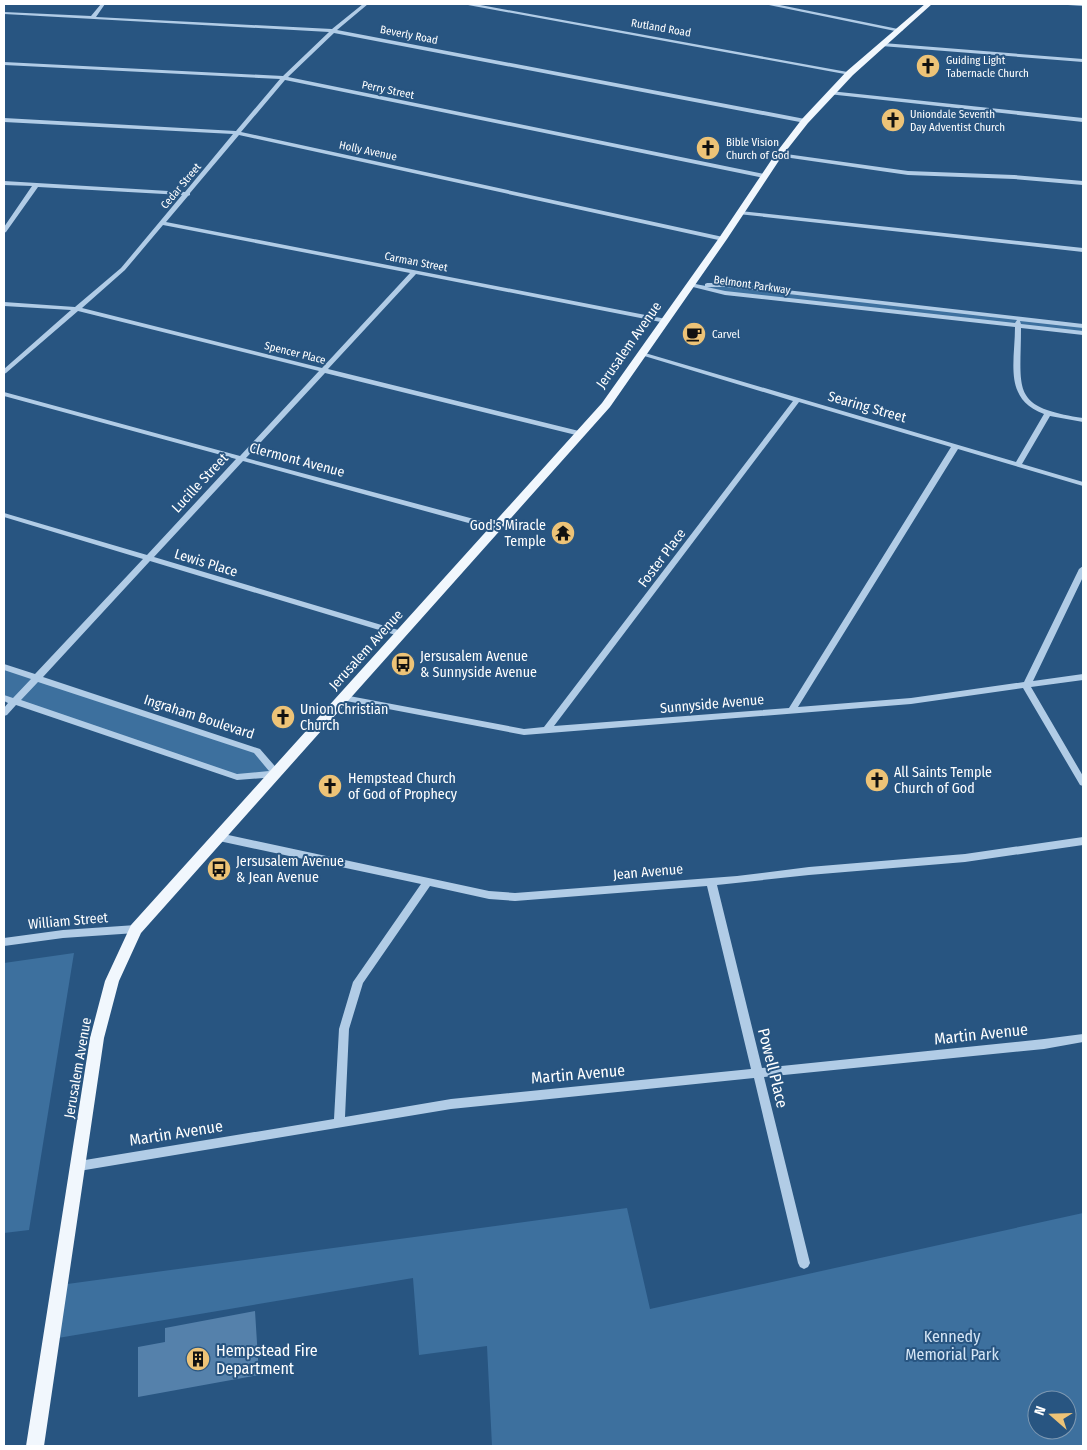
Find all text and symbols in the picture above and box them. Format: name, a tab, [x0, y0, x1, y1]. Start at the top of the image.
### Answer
street label: Rutland Road	[630, 16, 692, 40]
street label: Beverly Road	[379, 23, 439, 47]
church icon: Guiding Light Tabernacle Church	[915, 53, 941, 79]
place label: Guiding Light Tabernacle Church	[946, 54, 1029, 80]
street label: Perry Street	[361, 78, 416, 102]
church icon: Uniondale Seventh Day Adventist Church	[880, 107, 906, 133]
place label: Uniondale Seventh Day Adventist Church	[910, 108, 1005, 134]
church icon: Bible Vision Church of God	[695, 135, 721, 161]
place label: Bible Vision Church of God	[726, 136, 789, 162]
street label: Holly Avenue	[338, 139, 398, 163]
street label: Cedar Street	[158, 160, 204, 211]
street label: Carman Street	[383, 250, 449, 275]
street label: Belmont Parkway	[713, 273, 791, 297]
street label: Jerusalem Avenue	[593, 298, 665, 392]
cafe icon: Carvel	[681, 321, 707, 347]
place label: Carvel	[712, 328, 740, 341]
street label: Spencer Place	[263, 339, 327, 367]
street label: Searing Street	[826, 388, 909, 426]
street label: Clermont Avenue	[248, 439, 347, 481]
street label: Lucille Street	[168, 450, 232, 516]
place label: God's Miracle Temple	[470, 517, 546, 550]
temple icon: God's Miracle Temple	[550, 520, 576, 546]
street label: Foster Place	[635, 525, 690, 591]
street label: Lewis Place	[172, 545, 240, 581]
street label: Jerusalem Avenue	[325, 606, 407, 694]
place label: Jersusalem Avenue & Sunnyside Avenue	[420, 648, 537, 681]
bus stop icon: Jersusalem Avenue & Sunnyside Avenue	[390, 651, 416, 677]
street label: Ingraham Boulevard	[142, 691, 256, 743]
street label: Sunnyside Avenue	[659, 691, 765, 717]
place label: Union Christian Church	[300, 701, 388, 734]
church icon: Union Christian Church	[270, 704, 296, 730]
place label: All Saints Temple Church of God	[894, 764, 992, 797]
church icon: All Saints Temple Church of God	[864, 767, 890, 793]
place label: Hempstead Church of God of Prophecy	[348, 770, 458, 803]
church icon: Hempstead Church of God of Prophecy	[317, 773, 343, 799]
place label: Jersusalem Avenue & Jean Avenue	[236, 853, 344, 886]
bus stop icon: Jersusalem Avenue & Jean Avenue	[206, 856, 232, 882]
street label: Jean Avenue	[612, 860, 684, 884]
street label: William Street	[27, 909, 109, 933]
street label: Jerusalem Avenue	[61, 1016, 95, 1120]
street label: Martin Avenue	[933, 1020, 1029, 1048]
street label: Powell Place	[754, 1026, 792, 1110]
street label: Martin Avenue	[530, 1060, 626, 1088]
street label: Martin Avenue	[128, 1116, 224, 1150]
park label: Kennedy Memorial Park	[905, 1327, 999, 1364]
place label: Hempstead Fire Department	[216, 1341, 318, 1378]
building icon: Hempstead Fire Department	[185, 1346, 211, 1372]
north arrow	[1027, 1390, 1077, 1440]
text: N	[1031, 1404, 1050, 1418]

